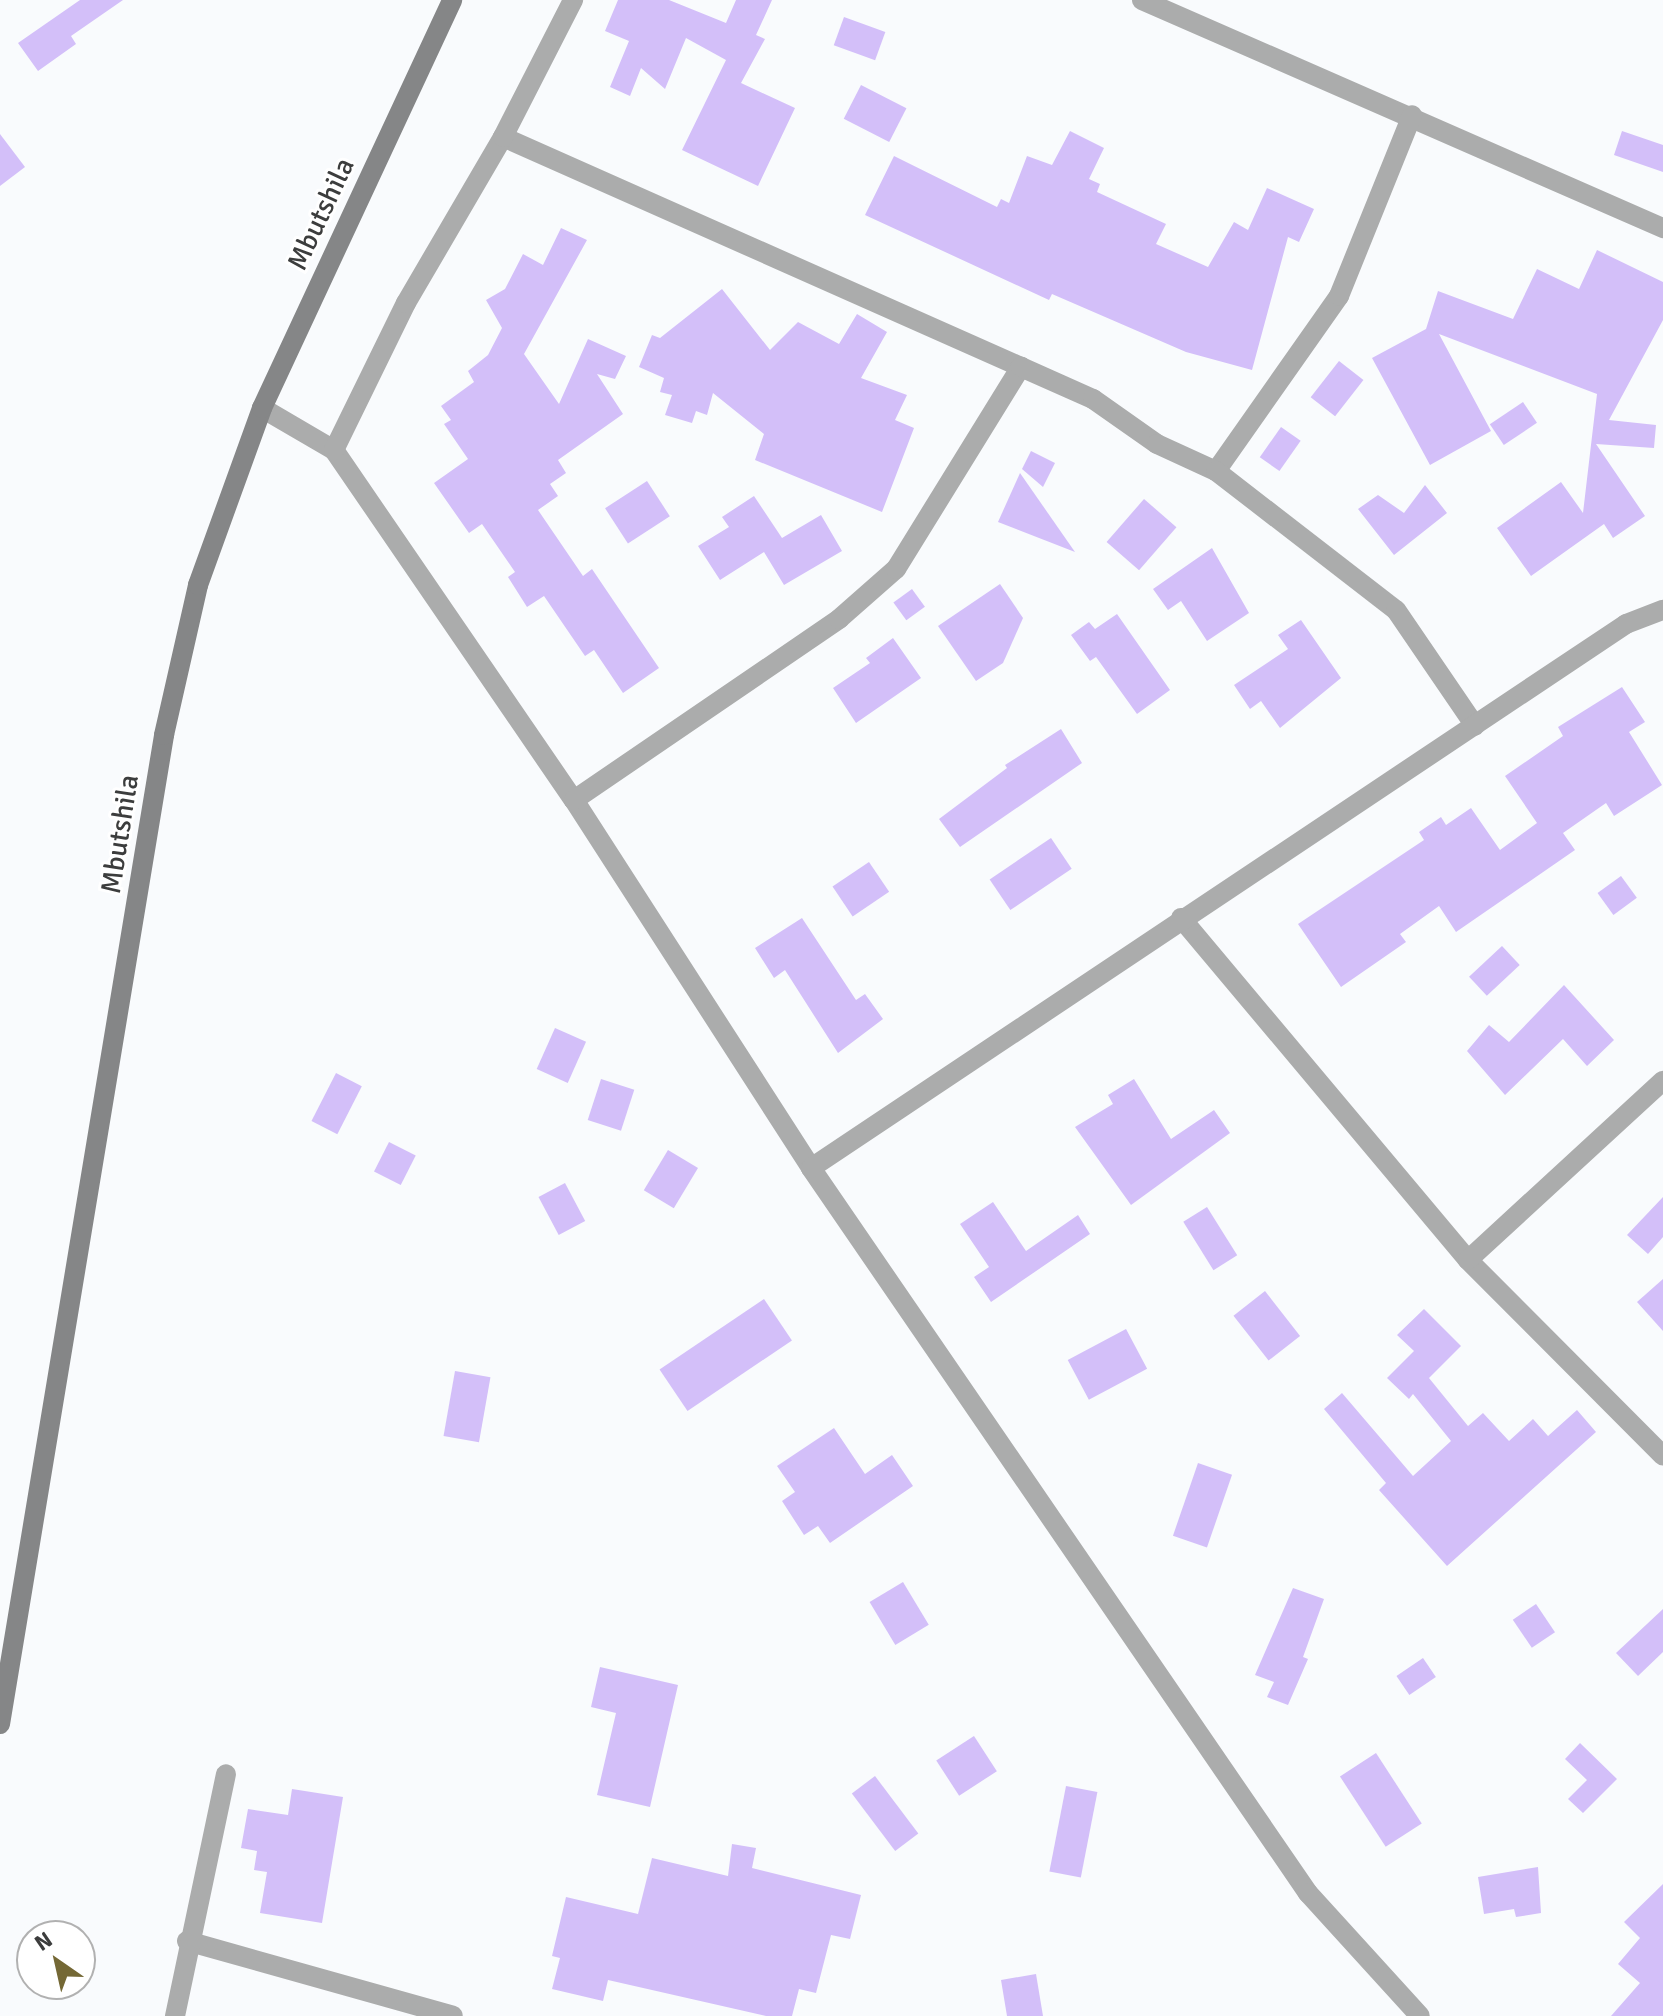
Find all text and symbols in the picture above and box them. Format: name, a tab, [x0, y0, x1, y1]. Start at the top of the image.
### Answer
street label: Mbutshila	[280, 153, 362, 275]
street label: Mbutshila	[94, 772, 146, 896]
north arrow	[16, 1920, 96, 2000]
text: N	[30, 1926, 57, 1957]

